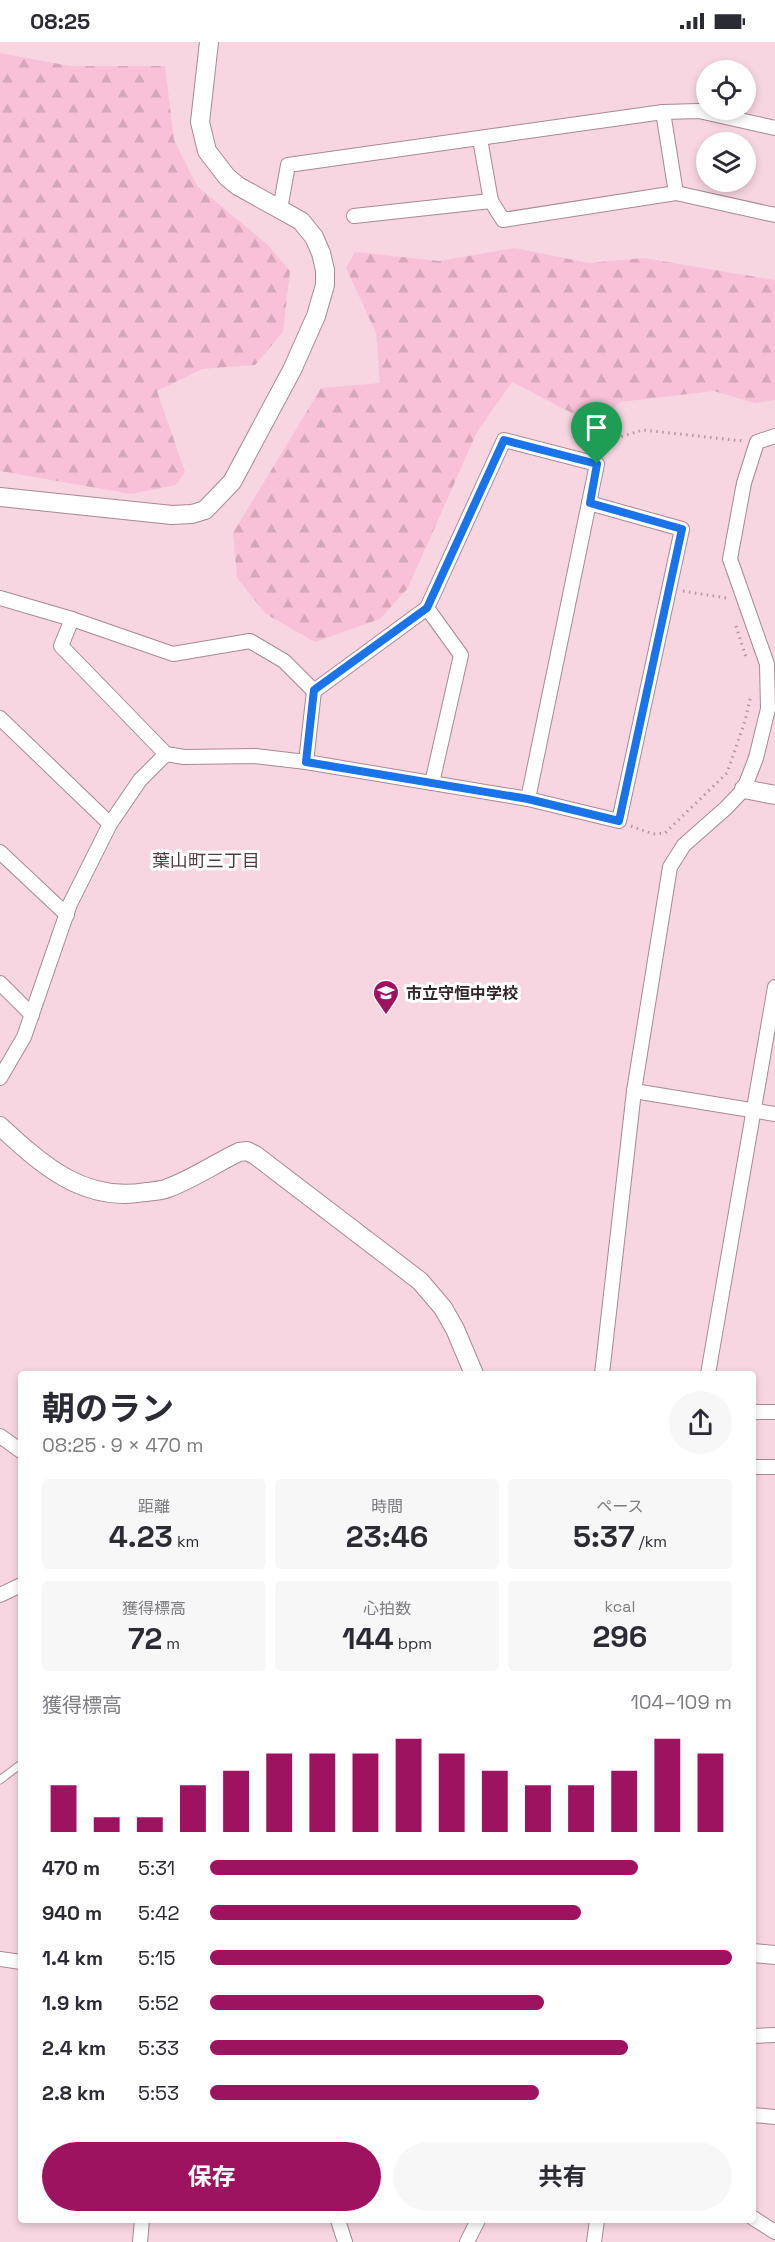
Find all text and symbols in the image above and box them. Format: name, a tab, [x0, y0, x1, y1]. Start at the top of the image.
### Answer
text: 08:25	[30, 7, 90, 35]
map controls	[696, 60, 756, 192]
button: locate	[696, 60, 756, 120]
button: layers	[696, 132, 756, 192]
pin	[571, 402, 622, 464]
icon: arrive	[580, 411, 613, 444]
district label: 葉山町三丁目	[152, 849, 260, 872]
school or university icon: 市立守恒中学校	[371, 978, 401, 1016]
place label: 市立守恒中学校	[406, 983, 518, 1004]
text: 朝のラン	[42, 1388, 174, 1430]
button: share	[669, 1391, 732, 1454]
text: 08:25 · 9 × 470 m	[42, 1432, 203, 1458]
text: 距離	[138, 1496, 170, 1517]
text: 時間	[371, 1496, 403, 1517]
text: ペース	[596, 1496, 644, 1517]
text: 4.23	[109, 1517, 173, 1556]
text: 23:46	[346, 1517, 428, 1556]
text: 5:37	[573, 1517, 635, 1556]
text: km	[173, 1531, 199, 1552]
text: /km	[635, 1531, 667, 1552]
text: kcal	[605, 1596, 635, 1617]
text: 獲得標高	[122, 1598, 186, 1619]
text: 心拍数	[363, 1598, 411, 1619]
text: 296	[593, 1617, 647, 1656]
text: 72	[128, 1619, 162, 1658]
text: 144	[342, 1619, 394, 1658]
text: m	[162, 1633, 180, 1654]
text: bpm	[394, 1633, 432, 1654]
text: 104–109 m	[630, 1689, 732, 1715]
text: 獲得標高	[42, 1692, 122, 1718]
text: 470 m	[42, 1855, 100, 1881]
text: 5:31	[138, 1855, 175, 1881]
text: 940 m	[42, 1900, 102, 1926]
text: 5:42	[138, 1900, 180, 1926]
text: 1.4 km	[42, 1945, 103, 1971]
text: 5:15	[138, 1945, 175, 1971]
text: 1.9 km	[42, 1990, 103, 2016]
text: 5:52	[138, 1990, 179, 2016]
text: 2.4 km	[42, 2035, 106, 2061]
text: 5:33	[138, 2035, 179, 2061]
text: 2.8 km	[42, 2080, 105, 2106]
text: 5:53	[138, 2080, 179, 2106]
button: 保存	[42, 2142, 381, 2211]
button: 共有	[393, 2142, 732, 2211]

